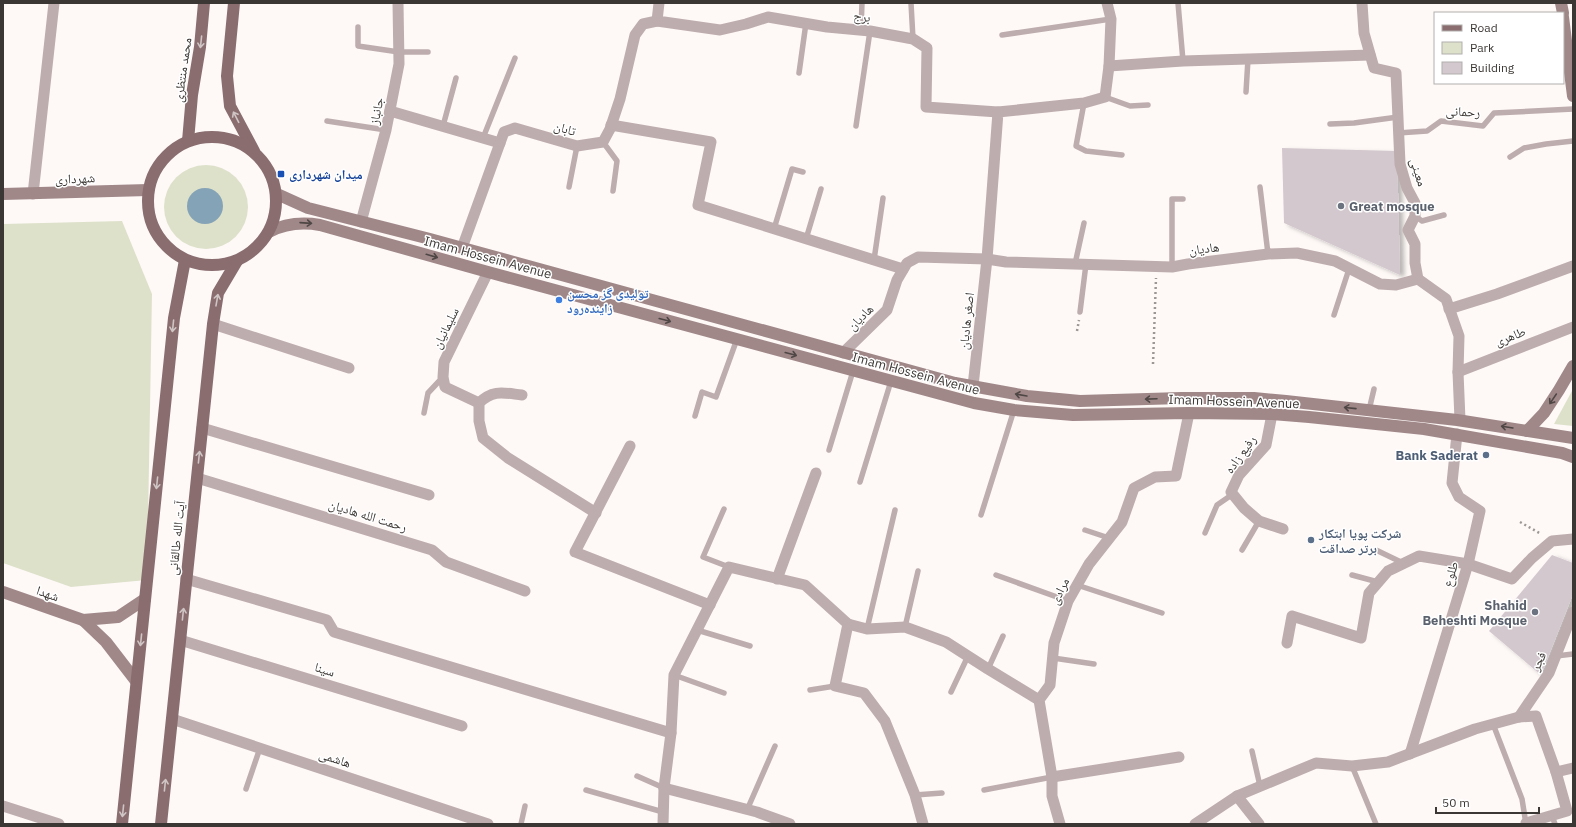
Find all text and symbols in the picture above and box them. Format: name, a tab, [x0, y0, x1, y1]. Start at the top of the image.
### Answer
street label: برج	[852, 7, 871, 27]
legend	[1434, 12, 1564, 84]
text: Road	[1470, 20, 1498, 35]
one-way arrow	[197, 35, 204, 48]
street label: محمد منتظری	[170, 37, 195, 103]
text: Park	[1470, 40, 1495, 55]
text: Building	[1470, 60, 1515, 75]
street label: جانباز	[365, 96, 387, 127]
street label: رحمانی	[1445, 102, 1480, 121]
one-way arrow	[232, 112, 240, 124]
street label: تابان	[552, 117, 578, 140]
street label: معینی	[1406, 156, 1431, 188]
place label: میدان شهرداری	[289, 166, 363, 183]
street label: شهرداری	[55, 169, 95, 188]
marker: میدان شهرداری	[276, 169, 286, 179]
place label: Great mosque	[1349, 198, 1435, 215]
marker: Great mosque	[1336, 201, 1346, 211]
one-way arrow	[299, 220, 312, 227]
street label: Imam Hossein Avenue	[422, 232, 553, 283]
street label: هادیان	[1188, 238, 1220, 259]
one-way arrow	[425, 253, 438, 261]
place label: تولیدی گز محسن زاینده‌رود	[567, 285, 649, 317]
street label: اصغر هادیان	[955, 291, 978, 351]
one-way arrow	[213, 294, 221, 307]
marker: تولیدی گز محسن زاینده‌رود	[554, 295, 564, 305]
street label: هادیان	[844, 301, 877, 334]
street label: سلیمانیان	[428, 305, 463, 352]
one-way arrow	[658, 317, 671, 324]
one-way arrow	[169, 319, 177, 332]
street label: طاهری	[1492, 323, 1528, 350]
street label: Imam Hossein Avenue	[850, 348, 981, 399]
one-way arrow	[784, 351, 797, 358]
one-way arrow	[1015, 391, 1028, 399]
street label: Imam Hossein Avenue	[1168, 391, 1300, 412]
one-way arrow	[1549, 394, 1557, 405]
one-way arrow	[1145, 396, 1158, 403]
one-way arrow	[1344, 404, 1357, 411]
one-way arrow	[1501, 423, 1514, 431]
street label: رفیع زاده	[1221, 432, 1261, 477]
place label: Bank Saderat	[1396, 447, 1478, 464]
marker: Bank Saderat	[1481, 450, 1491, 460]
one-way arrow	[195, 451, 203, 464]
one-way arrow	[153, 476, 161, 489]
street label: رحمت الله هادیان	[327, 496, 409, 535]
street label: آیت الله طالقانی	[164, 499, 189, 576]
place label: شرکت پویا ابتکار برتر صداقت	[1318, 525, 1401, 557]
marker: شرکت پویا ابتکار برتر صداقت	[1306, 535, 1316, 545]
street label: طلوع	[1439, 559, 1463, 589]
street label: مرادی	[1046, 575, 1073, 607]
street label: شهدا	[34, 582, 61, 605]
place label: Shahid Beheshti Mosque	[1422, 597, 1527, 629]
marker: Shahid Beheshti Mosque	[1530, 607, 1540, 617]
one-way arrow	[179, 608, 186, 621]
one-way arrow	[137, 633, 144, 646]
street label: فجر	[1526, 649, 1550, 675]
street label: سینا	[313, 658, 337, 681]
street label: هاشمی	[317, 745, 353, 772]
one-way arrow	[161, 779, 169, 792]
scale bar	[1436, 789, 1539, 815]
text: 50 m	[1442, 795, 1470, 810]
one-way arrow	[119, 804, 127, 817]

